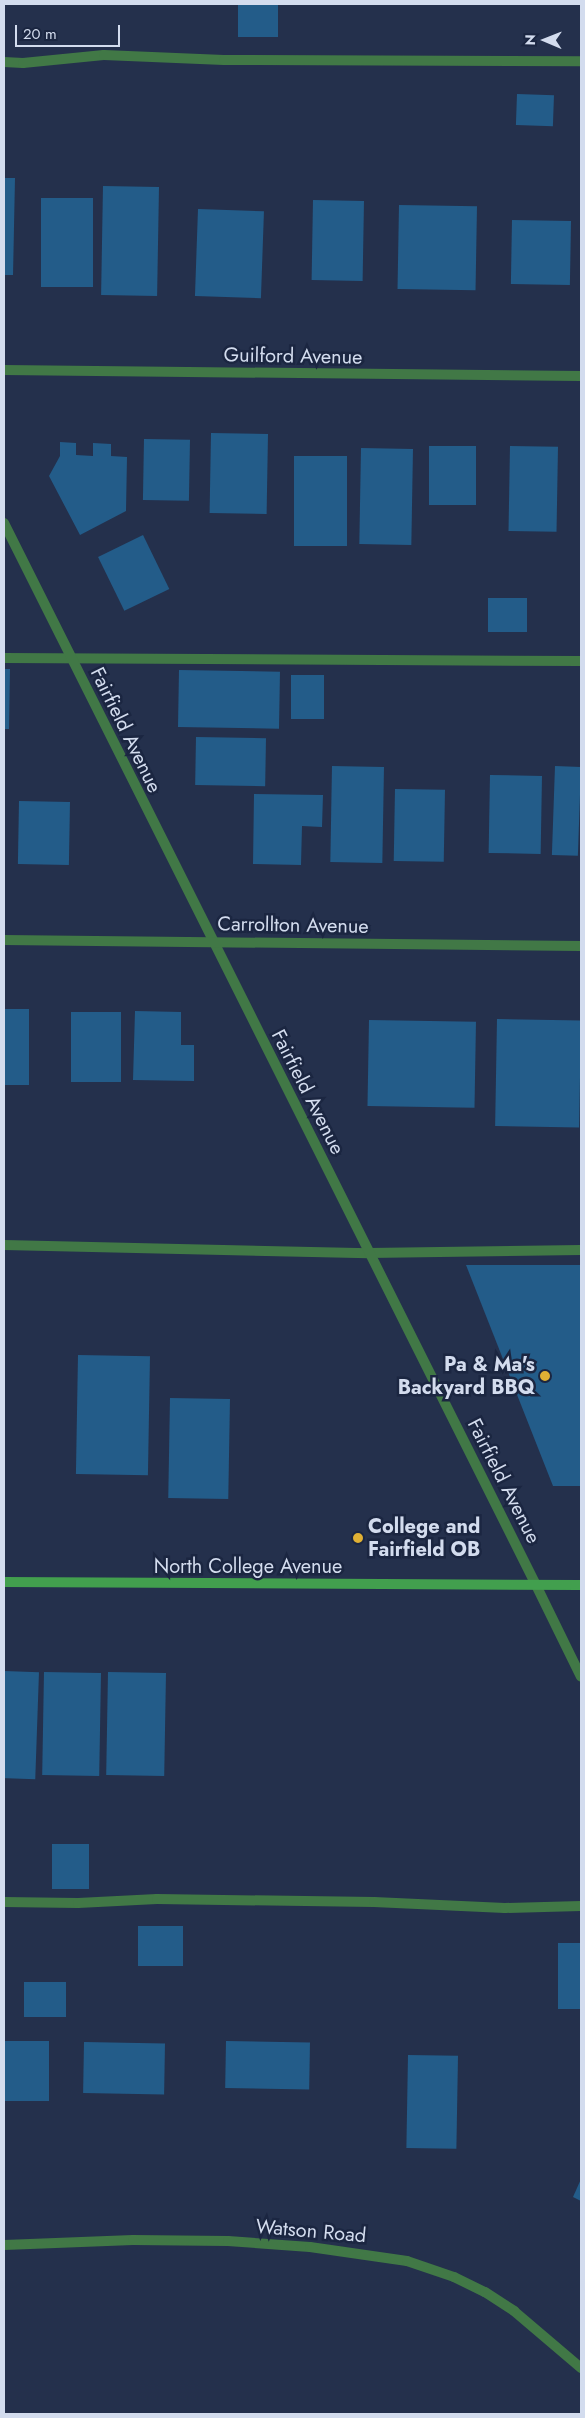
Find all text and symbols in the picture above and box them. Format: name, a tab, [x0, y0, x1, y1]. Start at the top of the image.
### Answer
scale bar	[18, 15, 122, 47]
north arrow	[520, 15, 570, 65]
text: 20 m	[23, 23, 57, 45]
text: N	[520, 34, 540, 45]
street label: Guilford Avenue	[223, 343, 363, 369]
street label: Fairfield Avenue	[85, 663, 167, 797]
street label: Carrollton Avenue	[217, 912, 369, 938]
street label: Fairfield Avenue	[266, 1026, 350, 1158]
place label: Pa & Ma's Backyard BBQ	[398, 1352, 535, 1399]
marker: Pa & Ma's Backyard BBQ	[539, 1370, 551, 1382]
street label: Fairfield Avenue	[462, 1415, 546, 1547]
place label: College and Fairfield OB	[368, 1514, 480, 1561]
marker: College and Fairfield OB	[352, 1532, 364, 1544]
street label: North College Avenue	[154, 1554, 342, 1578]
street label: Watson Road	[255, 2214, 367, 2248]

